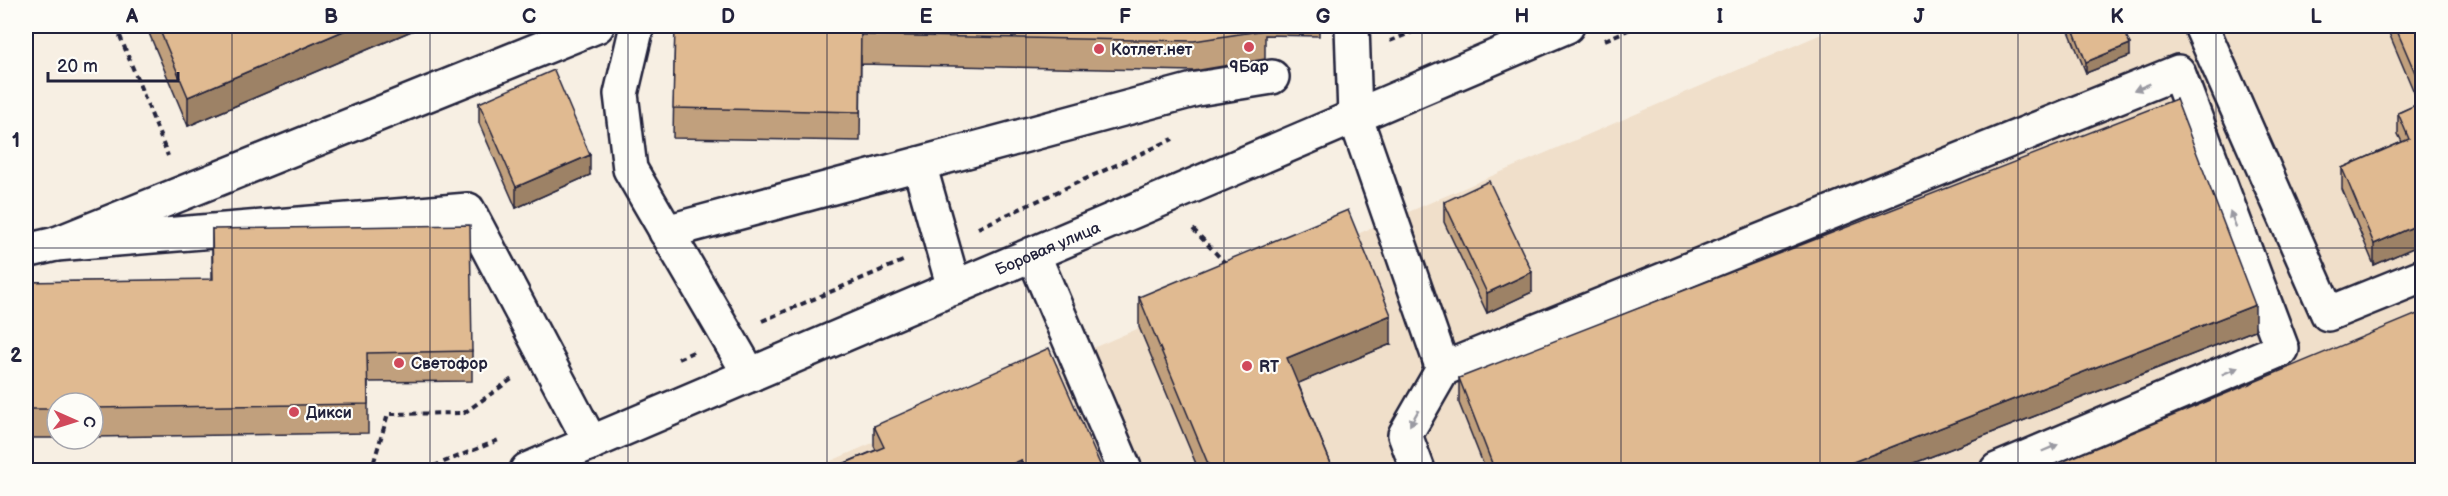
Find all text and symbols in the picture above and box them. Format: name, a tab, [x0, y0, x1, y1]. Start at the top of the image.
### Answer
text: A	[125, 5, 139, 29]
text: B	[324, 5, 338, 29]
text: C	[522, 5, 536, 29]
text: D	[721, 5, 735, 29]
text: E	[920, 5, 933, 29]
text: F	[1119, 5, 1131, 29]
text: G	[1316, 5, 1331, 29]
text: H	[1515, 5, 1529, 29]
text: I	[1717, 5, 1723, 29]
text: J	[1914, 5, 1926, 29]
text: K	[2110, 5, 2124, 29]
text: L	[2310, 5, 2322, 29]
marker: 9Бар	[1242, 40, 1256, 54]
place label: Котлет.нет	[1111, 41, 1193, 60]
marker: Котлет.нет	[1092, 42, 1106, 56]
scale bar	[48, 45, 178, 83]
text: 20 m	[57, 56, 98, 77]
place label: 9Бар	[1229, 58, 1269, 77]
one-way arrow	[2133, 82, 2151, 92]
text: 1	[12, 129, 20, 153]
one-way arrow	[2228, 210, 2237, 228]
street label: Боровая улица	[993, 218, 1104, 280]
text: 2	[10, 344, 22, 368]
place label: Светофор	[411, 355, 488, 374]
marker: Светофор	[392, 356, 406, 370]
place label: RT	[1259, 358, 1280, 377]
marker: RT	[1240, 359, 1254, 373]
one-way arrow	[2221, 366, 2239, 376]
north arrow	[45, 391, 105, 451]
place label: Дикси	[306, 404, 352, 423]
marker: Дикси	[287, 405, 301, 419]
one-way arrow	[1409, 410, 1420, 426]
text: С	[79, 416, 98, 428]
one-way arrow	[2042, 443, 2059, 452]

